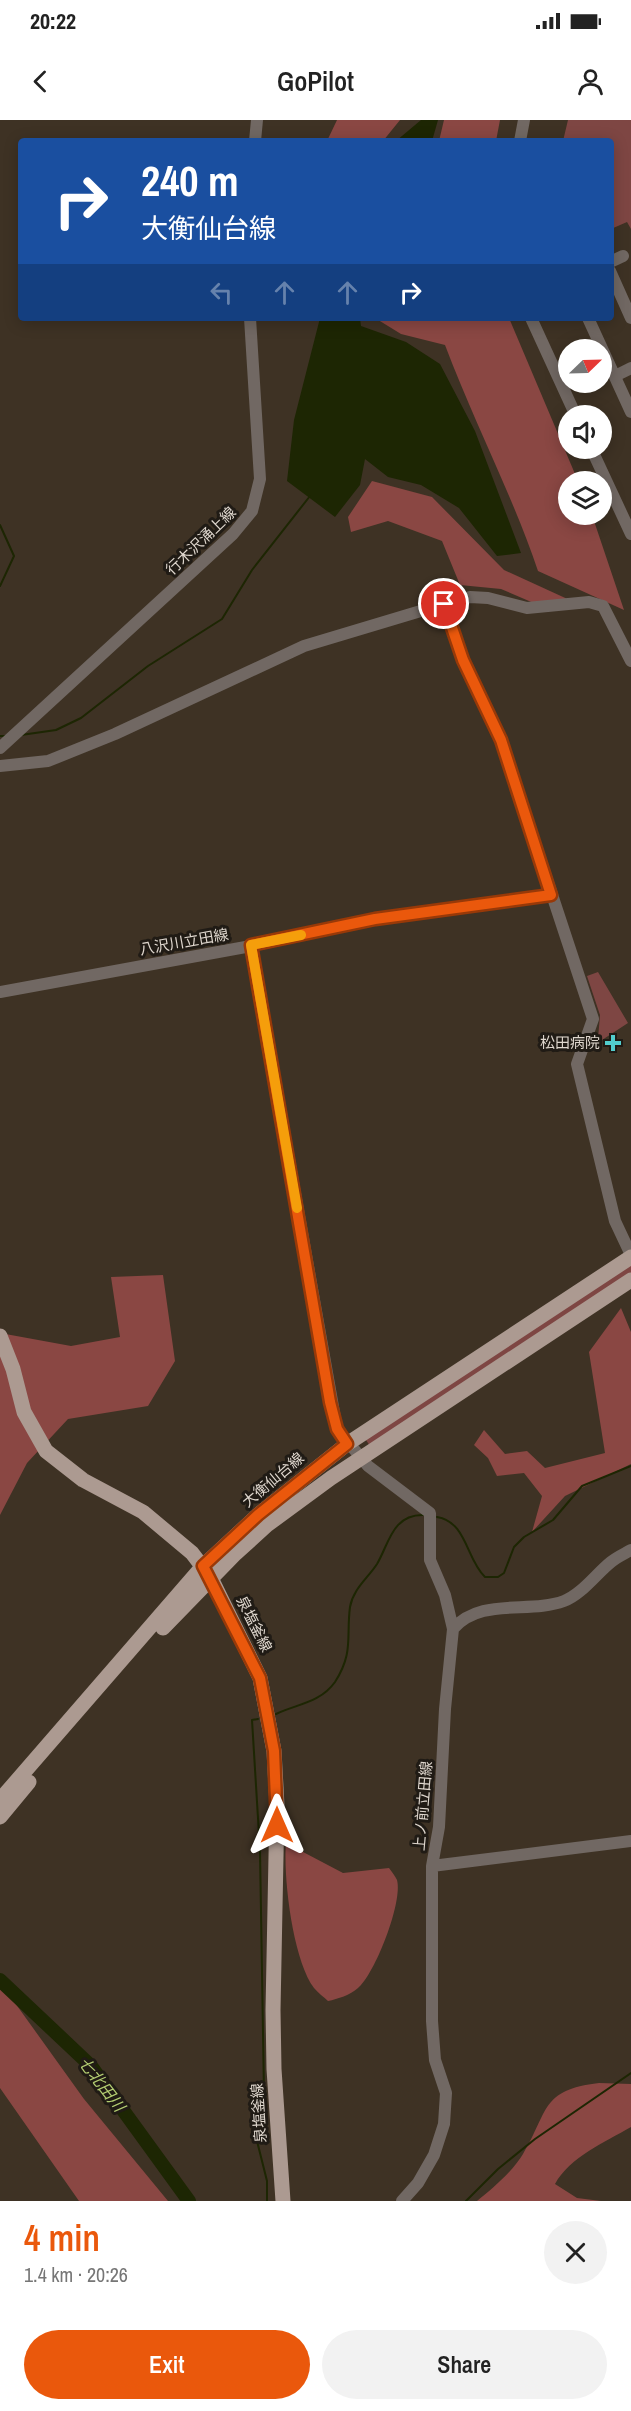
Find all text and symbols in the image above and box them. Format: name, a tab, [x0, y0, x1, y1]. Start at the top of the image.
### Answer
text: 20:22	[30, 6, 76, 36]
text: GoPilot	[277, 63, 354, 99]
icon: back	[24, 65, 57, 98]
icon: person	[574, 65, 607, 98]
text: 240 m	[141, 153, 239, 209]
icon: right	[42, 162, 120, 240]
text: 大衡仙台線	[141, 210, 276, 246]
icon: left	[205, 276, 238, 309]
icon: ahead	[268, 276, 301, 309]
icon: ahead	[331, 276, 364, 309]
icon: right	[394, 276, 427, 309]
north arrow	[558, 339, 612, 393]
map controls	[558, 339, 612, 525]
button: sound	[558, 405, 612, 459]
button: layers	[558, 471, 612, 525]
street label: 行木沢涌上線	[161, 502, 240, 579]
pin	[418, 578, 469, 629]
icon: arrive	[427, 587, 460, 620]
street label: 八沢川立田線	[138, 923, 230, 960]
place label: 松田病院	[540, 1032, 600, 1053]
marker: 松田病院	[604, 1034, 622, 1052]
street label: 大衡仙台線	[237, 1447, 308, 1512]
street label: 泉塩釜線	[231, 1592, 277, 1655]
street label: 上ノ前立田線	[408, 1760, 437, 1852]
position arrow	[245, 1793, 309, 1857]
water label: 七北田川	[74, 2052, 132, 2118]
street label: 泉塩釜線	[246, 2082, 271, 2144]
text: 4 min	[24, 2214, 100, 2262]
button: close	[544, 2221, 607, 2284]
text: 1.4 km · 20:26	[24, 2261, 128, 2288]
button: Exit	[24, 2330, 310, 2399]
button: Share	[322, 2330, 607, 2399]

